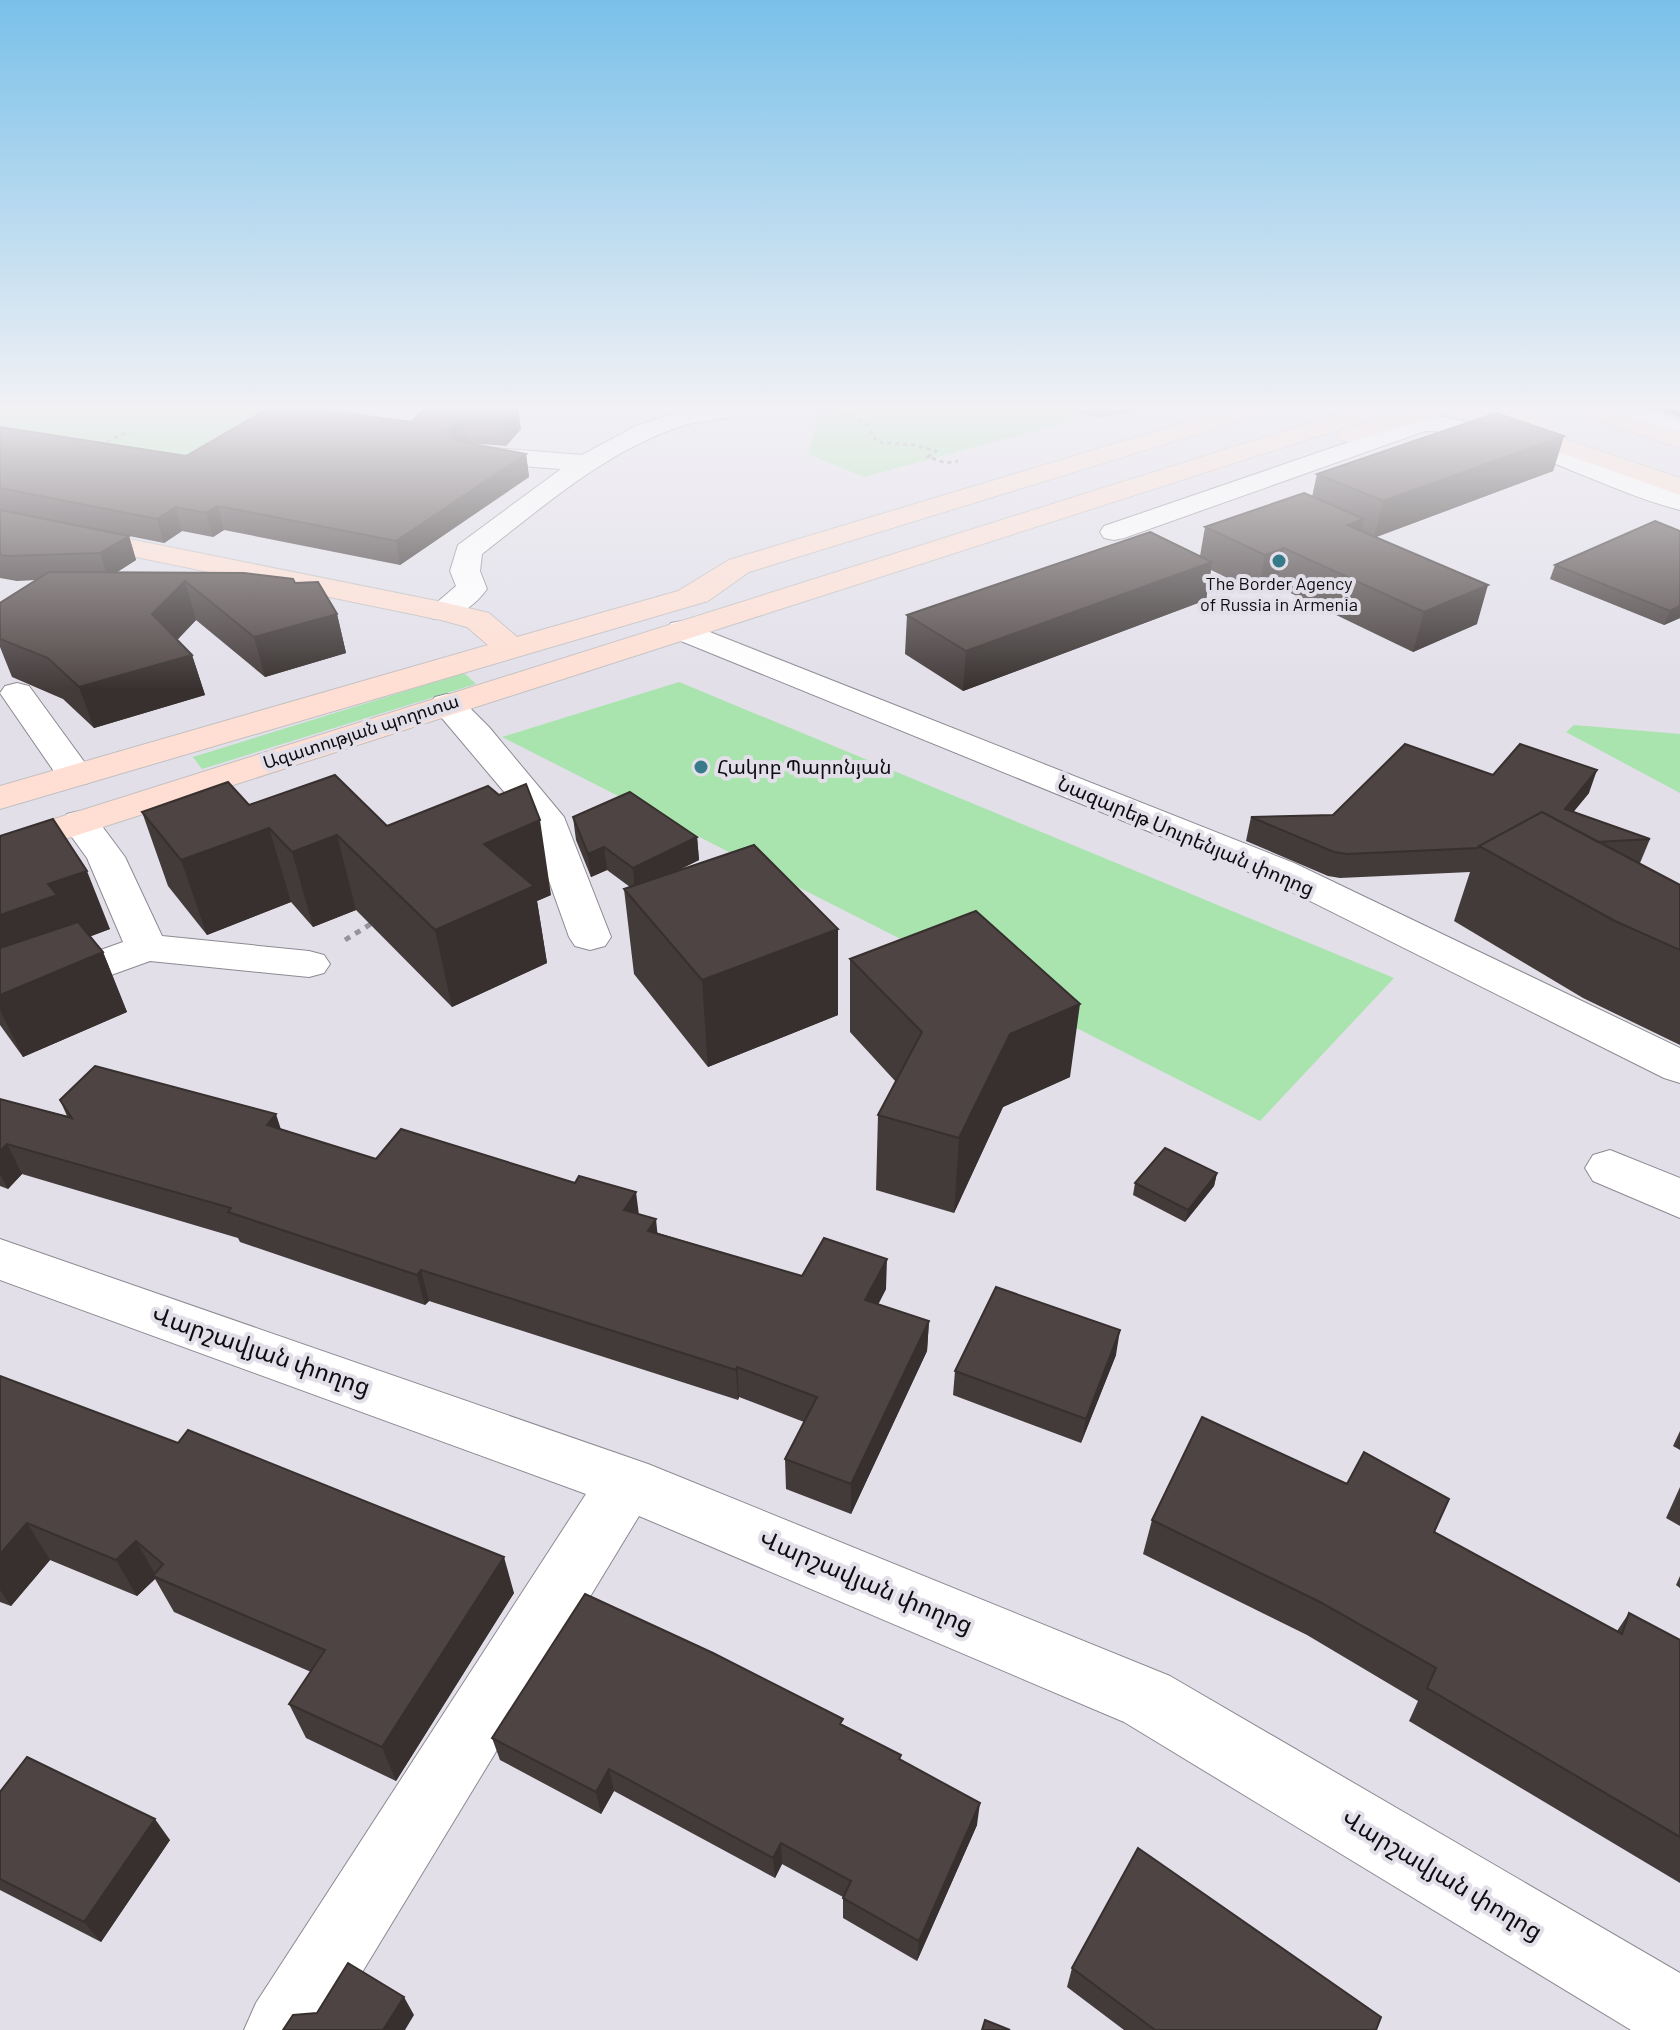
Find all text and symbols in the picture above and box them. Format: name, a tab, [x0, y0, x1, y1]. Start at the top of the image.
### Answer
marker: The Border Agency of Russia in Armenia	[1270, 552, 1288, 570]
place label: The Border Agency of Russia in Armenia	[1200, 572, 1358, 615]
street label: Ազատության պողոտա	[260, 689, 461, 773]
place label: Հակոբ Պարոնյան	[717, 754, 891, 779]
marker: Հակոբ Պարոնյան	[692, 758, 710, 776]
street label: Նազարեթ Սուրենյան փողոց	[1054, 770, 1318, 901]
street label: Վարշավյան փողոց	[148, 1299, 375, 1402]
street label: Վարշավյան փողոց	[755, 1523, 978, 1640]
street label: Վարշավյան փողոց	[1337, 1802, 1548, 1946]

